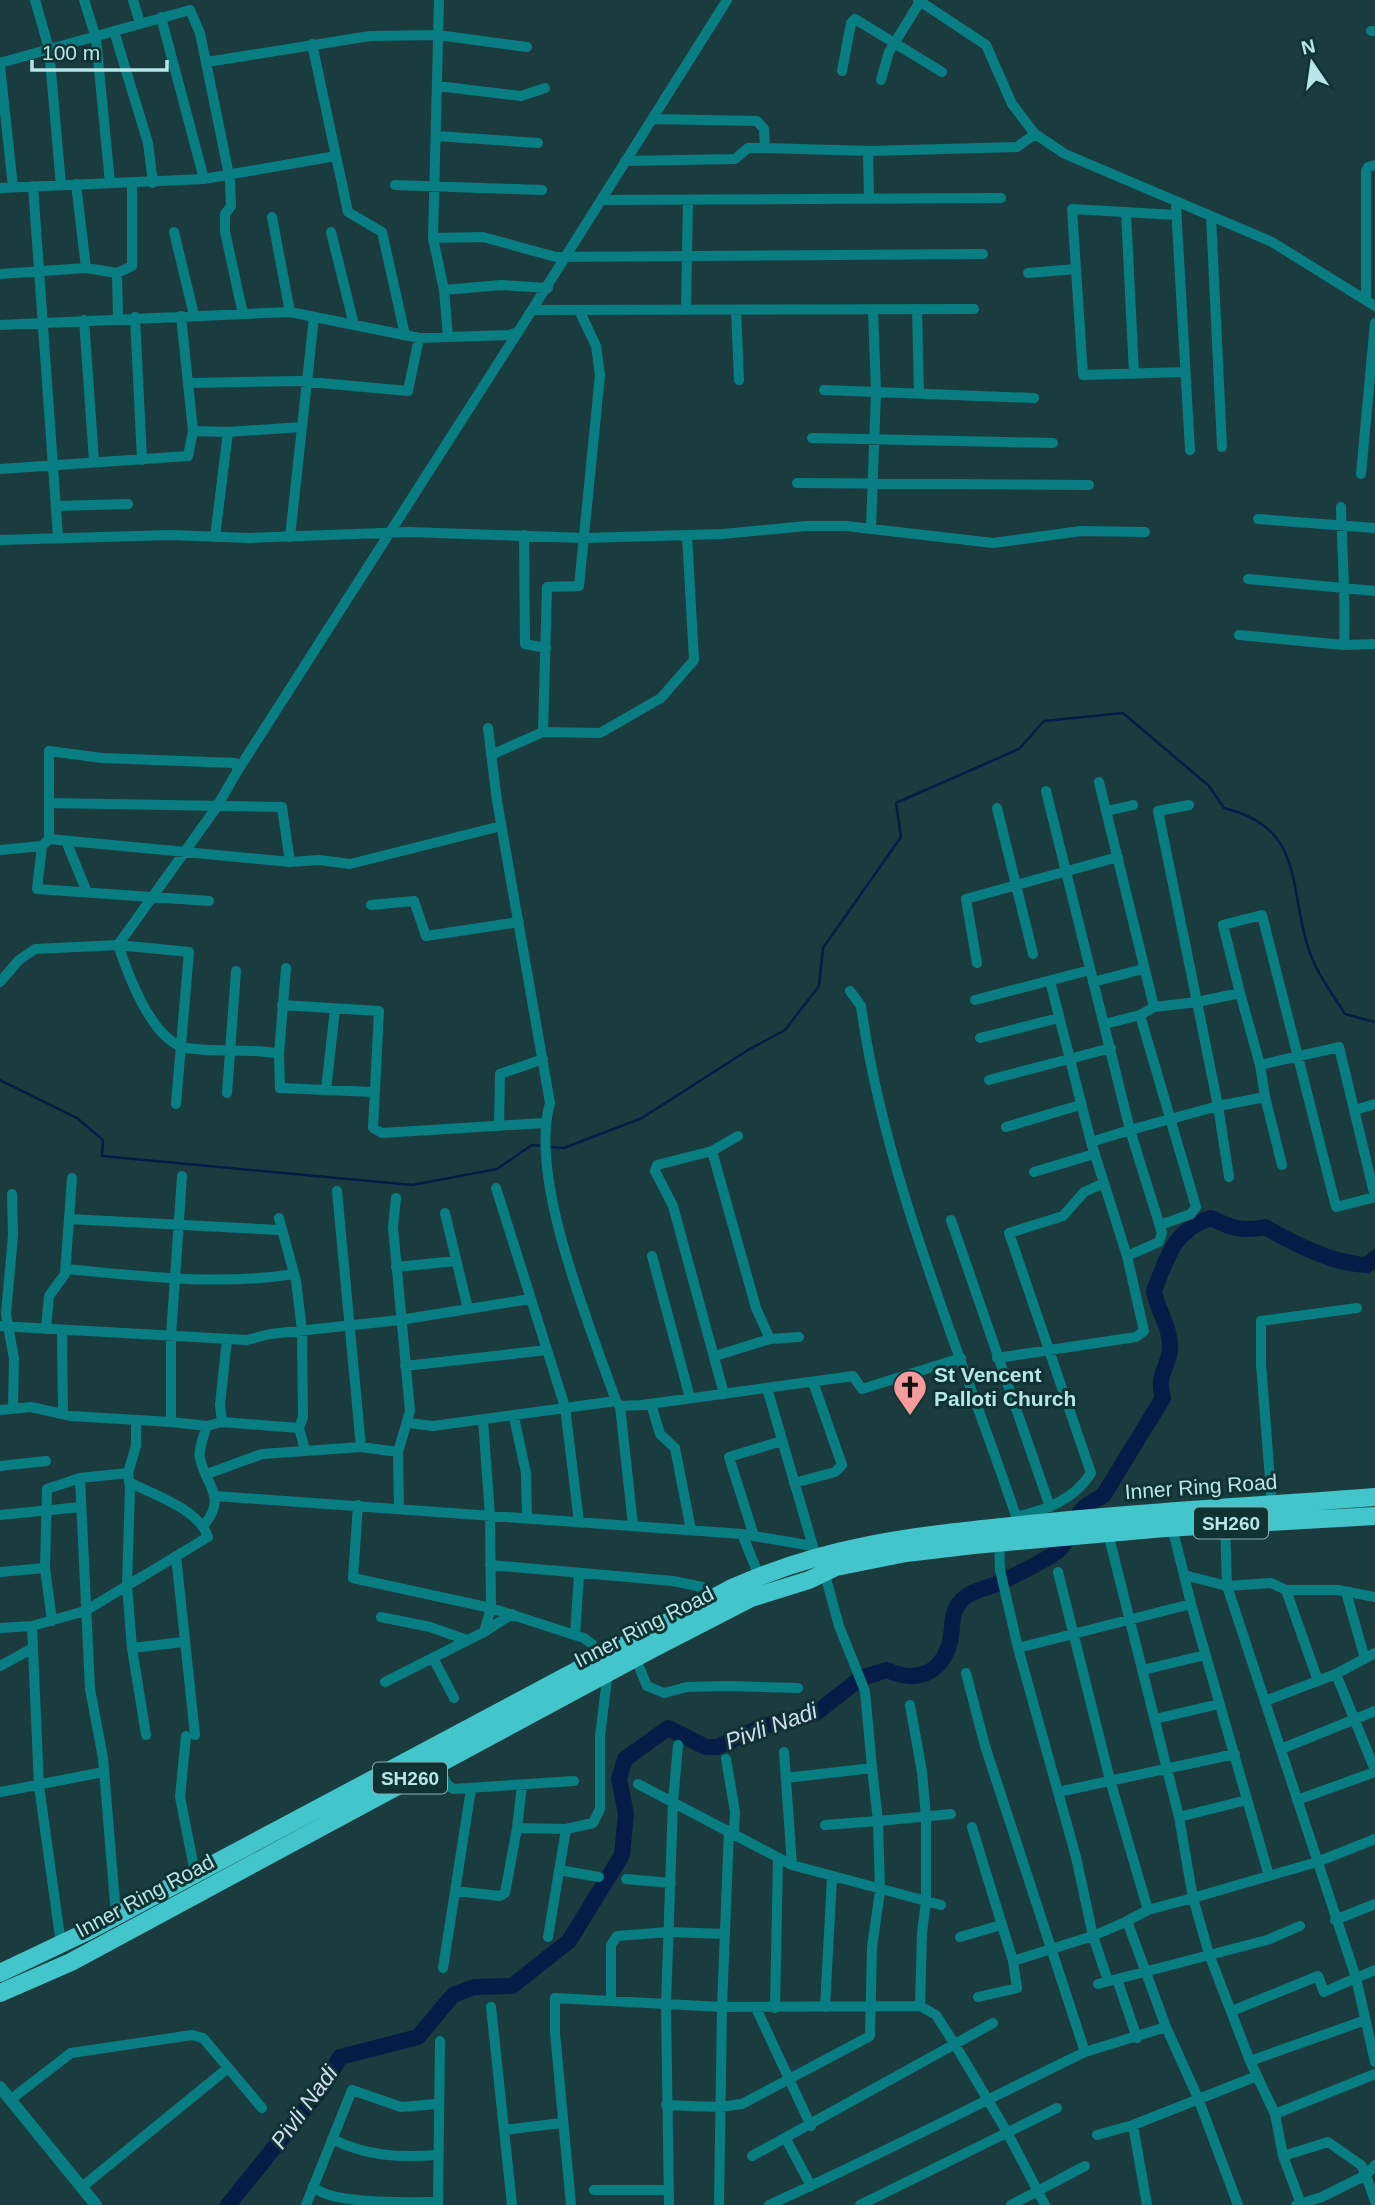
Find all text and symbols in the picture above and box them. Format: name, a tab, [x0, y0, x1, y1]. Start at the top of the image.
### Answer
scale bar	[32, 28, 166, 72]
north arrow	[1277, 28, 1347, 98]
text: N	[1299, 35, 1317, 59]
text: 100 m	[42, 41, 100, 64]
place label: St Vencent Palloti Church	[934, 1363, 1076, 1410]
church icon: St Vencent Palloti Church	[891, 1368, 929, 1417]
street label: Inner Ring Road	[1124, 1470, 1278, 1503]
road number: SH260	[1194, 1508, 1268, 1539]
street label: Inner Ring Road	[570, 1582, 717, 1672]
water label: Pivli Nadi	[722, 1697, 821, 1755]
road number: SH260	[373, 1762, 447, 1794]
street label: Inner Ring Road	[72, 1850, 218, 1942]
water label: Pivli Nadi	[265, 2060, 343, 2153]

